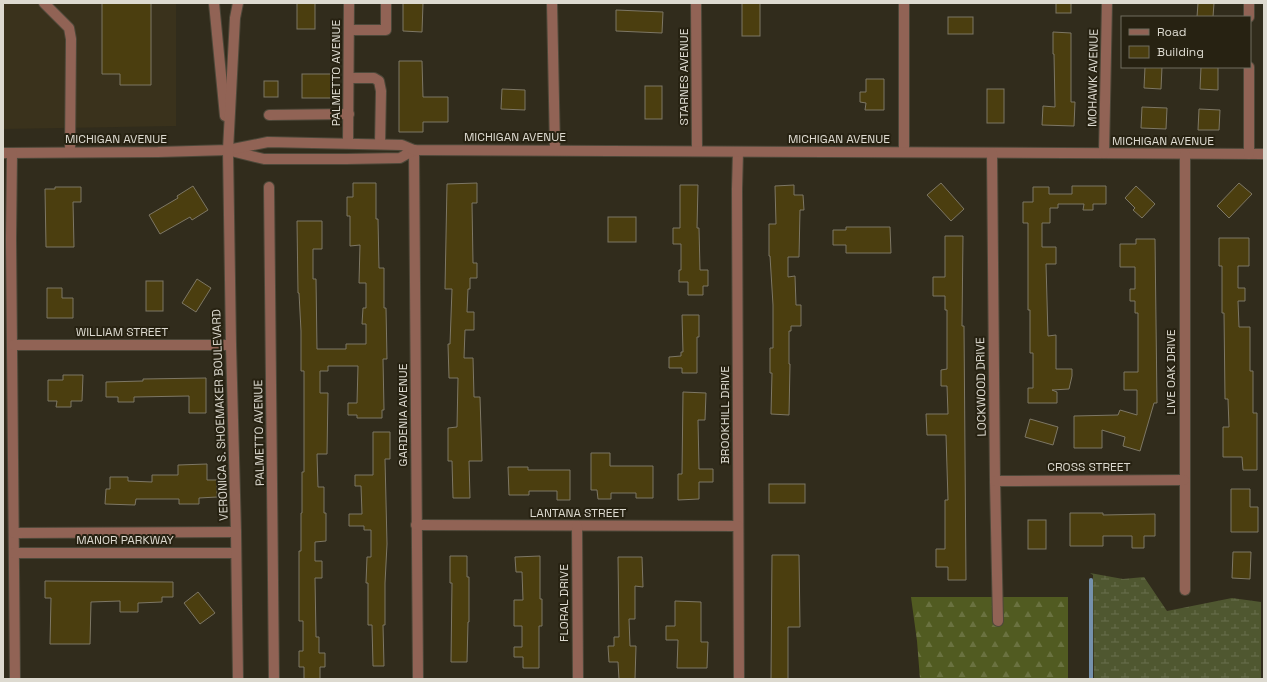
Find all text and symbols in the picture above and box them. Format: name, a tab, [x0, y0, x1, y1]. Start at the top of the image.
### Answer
legend	[1121, 16, 1251, 68]
street label: PALMETTO AVENUE	[328, 20, 344, 126]
text: Road	[1157, 24, 1186, 40]
street label: STARNES AVENUE	[676, 28, 692, 126]
street label: MOHAWK AVENUE	[1084, 29, 1102, 127]
text: Building	[1157, 44, 1204, 60]
street label: MICHIGAN AVENUE	[464, 129, 566, 145]
street label: MICHIGAN AVENUE	[65, 131, 167, 147]
street label: MICHIGAN AVENUE	[788, 131, 890, 147]
street label: MICHIGAN AVENUE	[1112, 133, 1214, 149]
street label: VERONICA S. SHOEMAKER BOULEVARD	[208, 309, 232, 521]
street label: WILLIAM STREET	[76, 324, 168, 340]
street label: LIVE OAK DRIVE	[1163, 329, 1179, 415]
street label: LOCKWOOD DRIVE	[972, 337, 990, 437]
street label: GARDENIA AVENUE	[395, 363, 411, 466]
street label: BROOKHILL DRIVE	[717, 366, 733, 464]
street label: PALMETTO AVENUE	[250, 379, 268, 486]
street label: CROSS STREET	[1047, 459, 1131, 475]
street label: LANTANA STREET	[530, 505, 626, 521]
street label: MANOR PARKWAY	[76, 532, 175, 548]
street label: FLORAL DRIVE	[556, 564, 572, 642]

